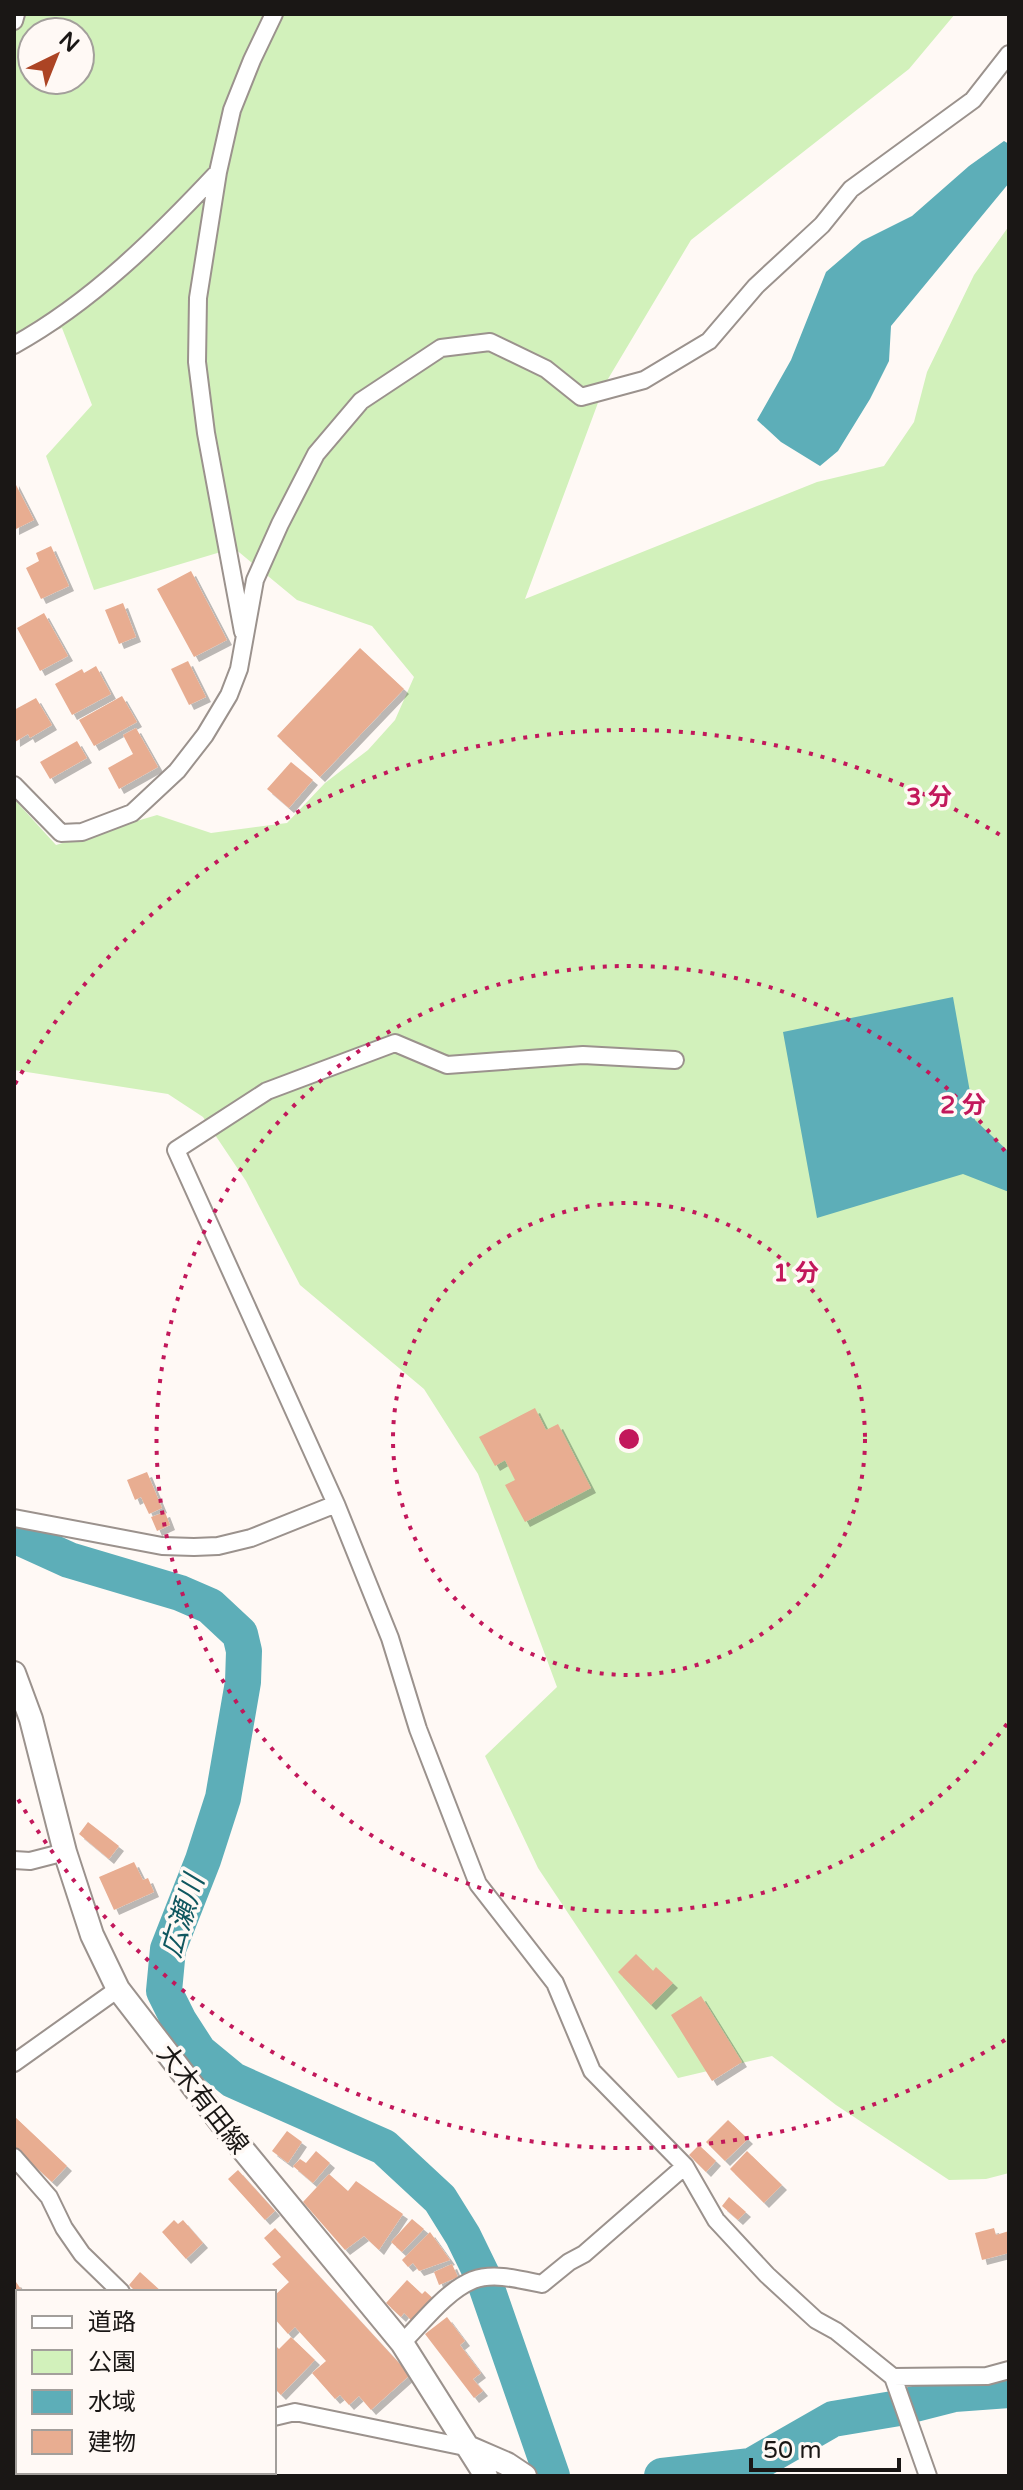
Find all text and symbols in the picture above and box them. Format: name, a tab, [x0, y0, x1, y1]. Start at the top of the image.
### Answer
north arrow	[16, 16, 96, 96]
text: N	[54, 27, 84, 58]
text: 3 分	[906, 783, 952, 812]
text: 2 分	[940, 1091, 986, 1120]
text: 1 分	[773, 1259, 819, 1288]
centre of rings	[615, 1425, 643, 1453]
water label: 広瀬川	[154, 1868, 212, 1961]
street label: 大木有田線	[150, 2039, 255, 2160]
legend	[16, 2290, 276, 2474]
text: 道路	[88, 2308, 136, 2337]
text: 公園	[88, 2348, 136, 2377]
text: 水域	[88, 2388, 136, 2417]
scale bar	[751, 2422, 899, 2472]
text: 建物	[88, 2428, 136, 2457]
text: 50 m	[763, 2436, 821, 2465]

